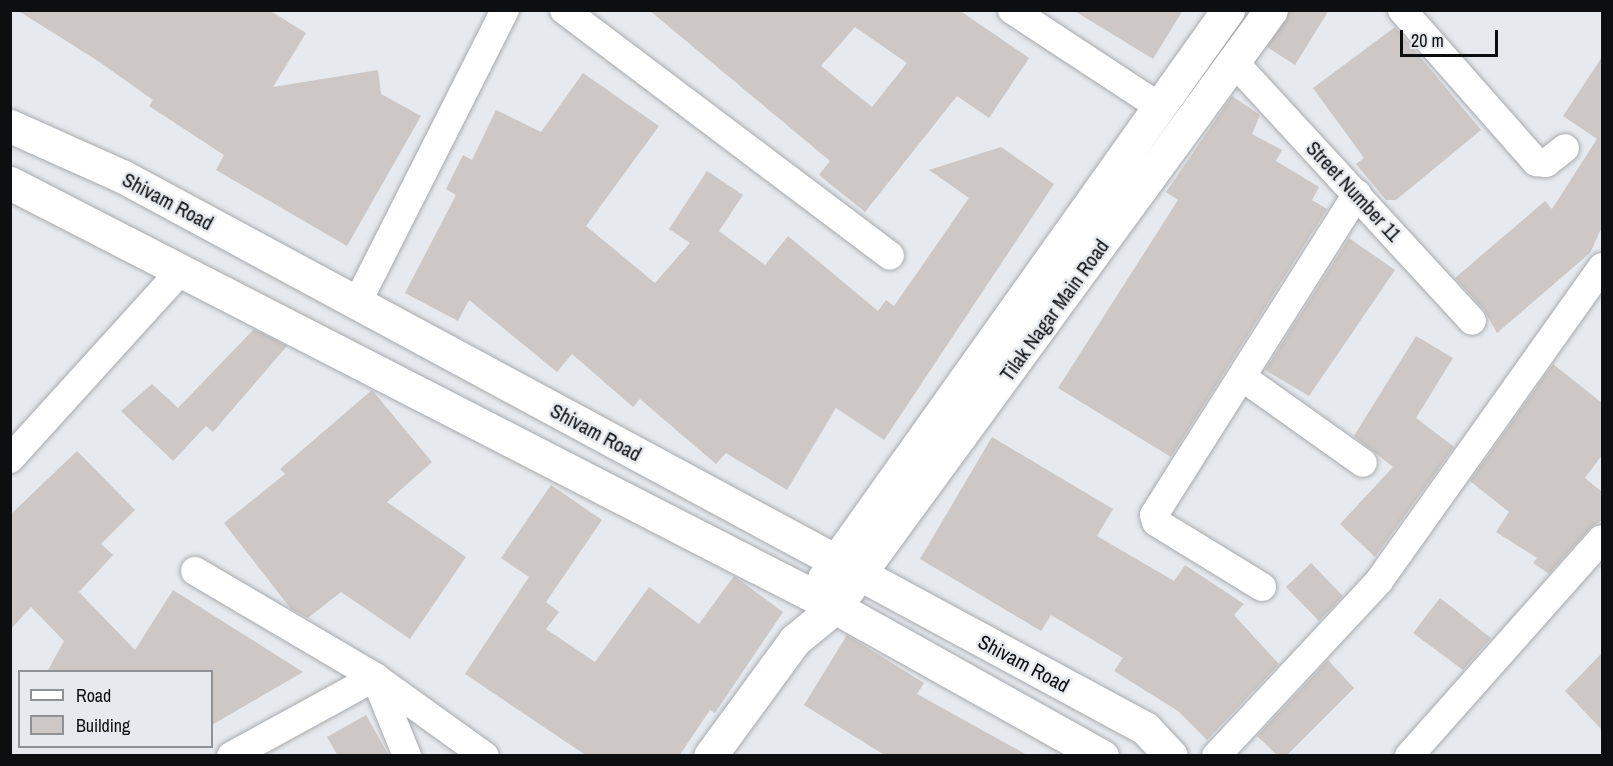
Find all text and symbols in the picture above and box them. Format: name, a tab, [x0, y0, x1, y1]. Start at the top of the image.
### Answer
scale bar	[1403, 18, 1500, 56]
text: 20 m	[1411, 28, 1444, 53]
street label: Street Number 11	[1301, 136, 1407, 246]
street label: Shivam Road	[119, 167, 217, 235]
street label: Tilak Nagar Main Road	[995, 235, 1113, 385]
street label: Shivam Road	[547, 398, 645, 466]
street label: Shivam Road	[975, 629, 1073, 697]
legend	[18, 670, 213, 748]
text: Road	[76, 683, 111, 708]
text: Building	[76, 713, 130, 738]

